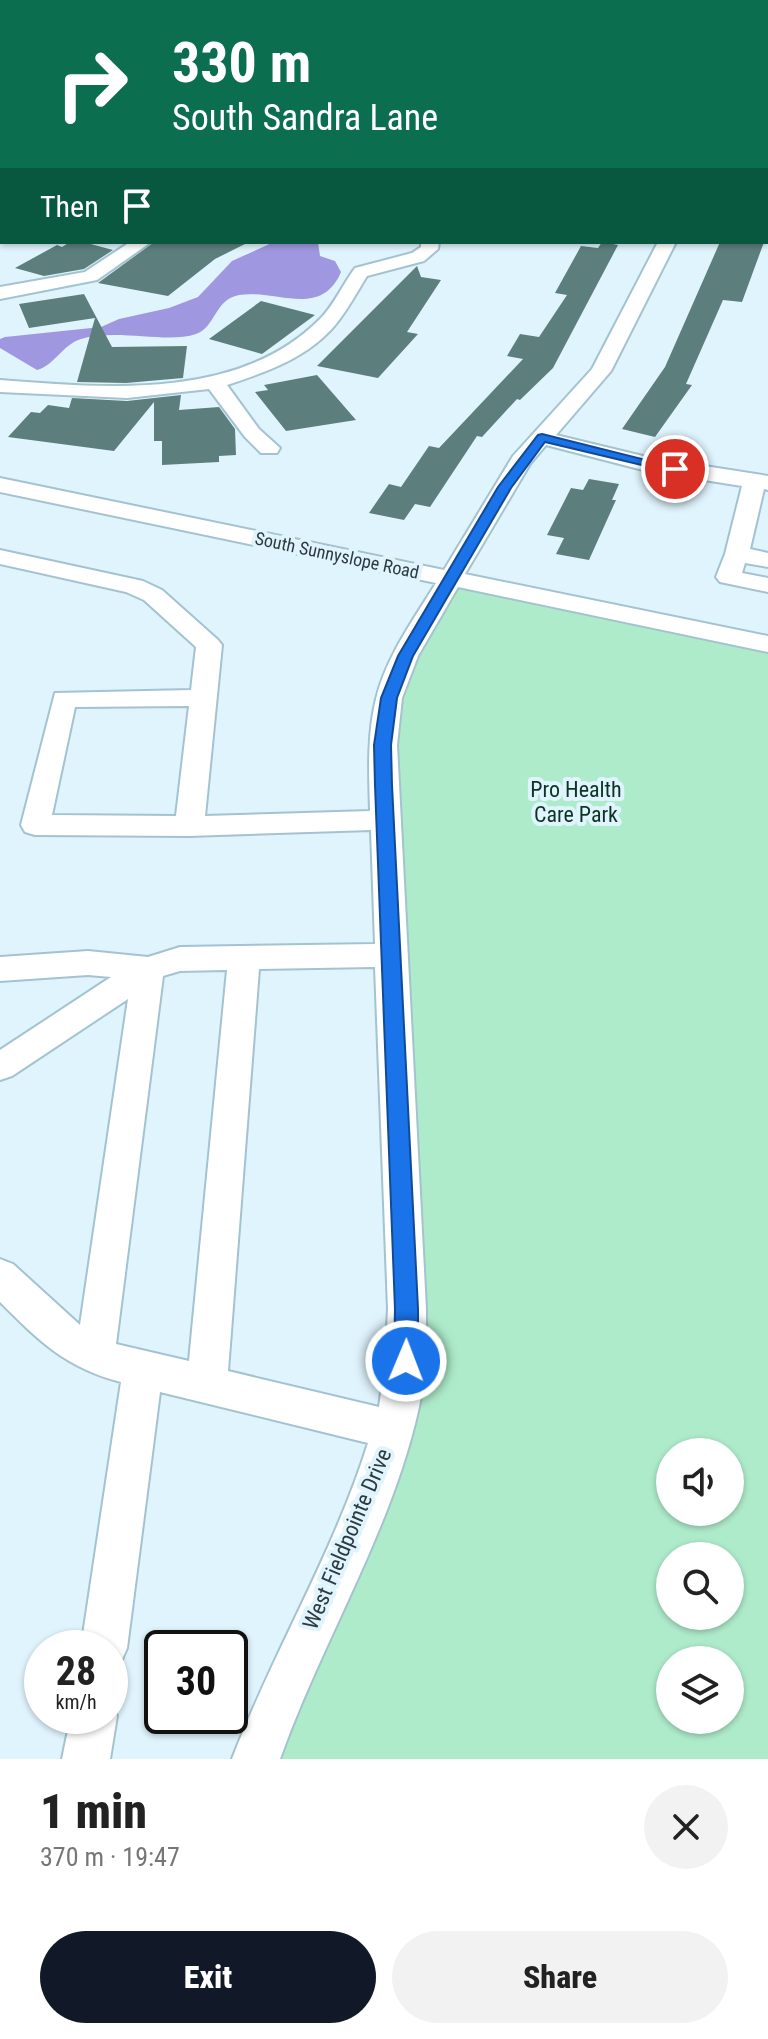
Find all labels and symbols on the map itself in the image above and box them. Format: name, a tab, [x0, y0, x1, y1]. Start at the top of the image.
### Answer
pin	[641, 435, 709, 503]
street label: South Sunnyslope Road	[253, 527, 421, 583]
park label: Pro Health Care Park	[530, 777, 622, 827]
position arrow	[364, 1319, 448, 1403]
street label: West Fieldpointe Drive	[298, 1445, 396, 1633]
speed limit sign: 30	[144, 1630, 248, 1734]

